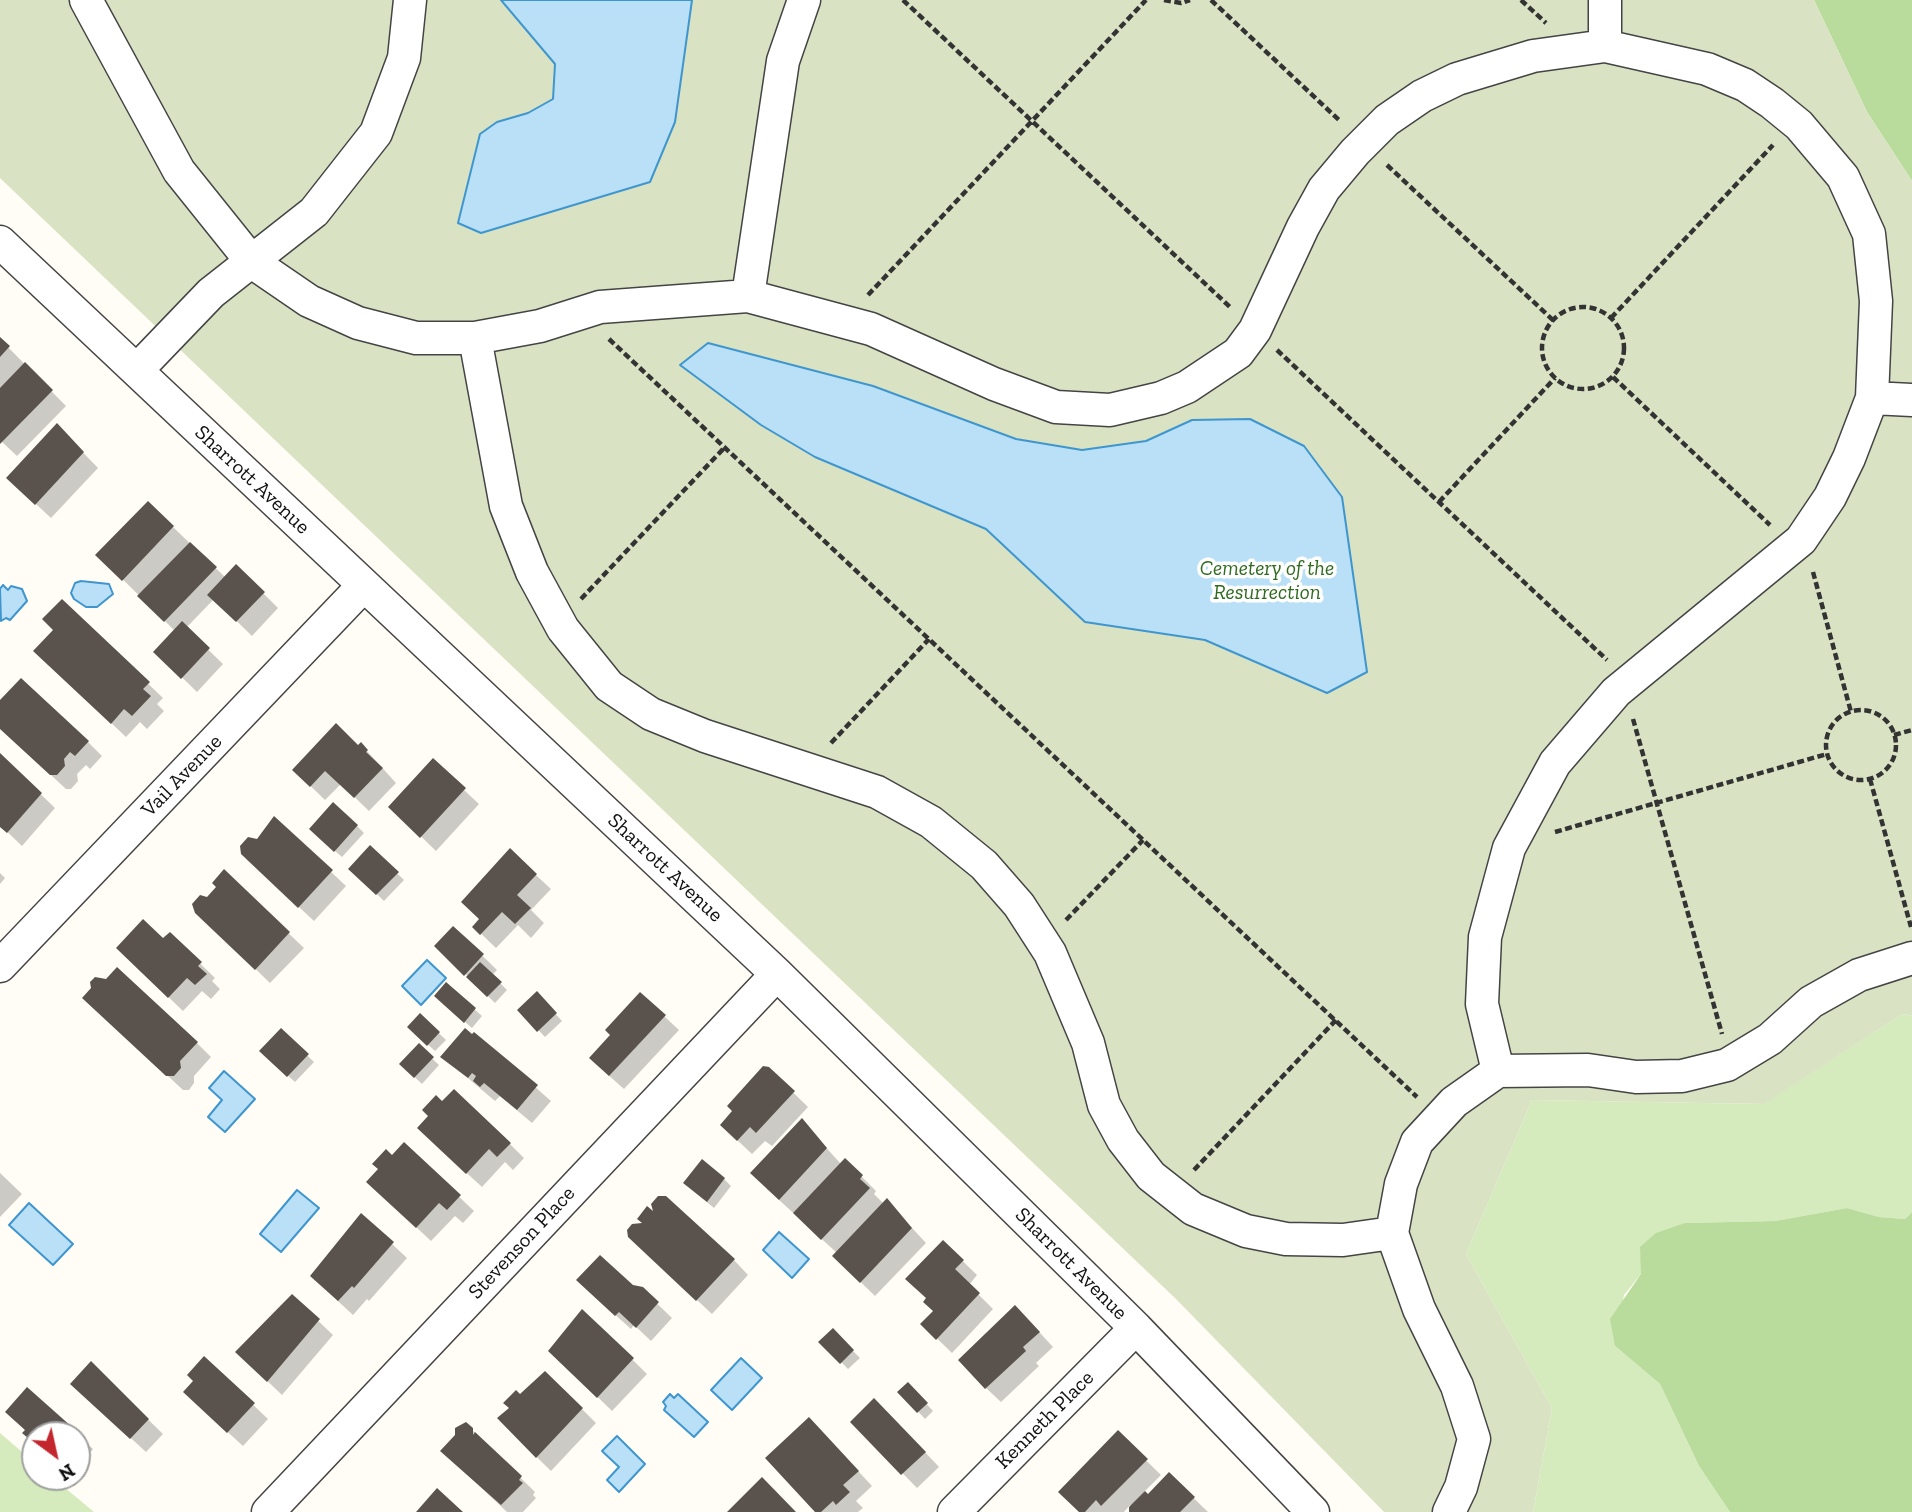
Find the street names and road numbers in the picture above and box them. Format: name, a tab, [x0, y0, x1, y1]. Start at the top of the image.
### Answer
street label: Sharrott Avenue	[189, 420, 315, 540]
street label: Vail Avenue	[136, 729, 228, 823]
street label: Sharrott Avenue	[602, 808, 728, 928]
street label: Stevenson Place	[463, 1181, 581, 1305]
street label: Sharrott Avenue	[1010, 1203, 1132, 1325]
street label: Kenneth Place	[991, 1366, 1099, 1474]

